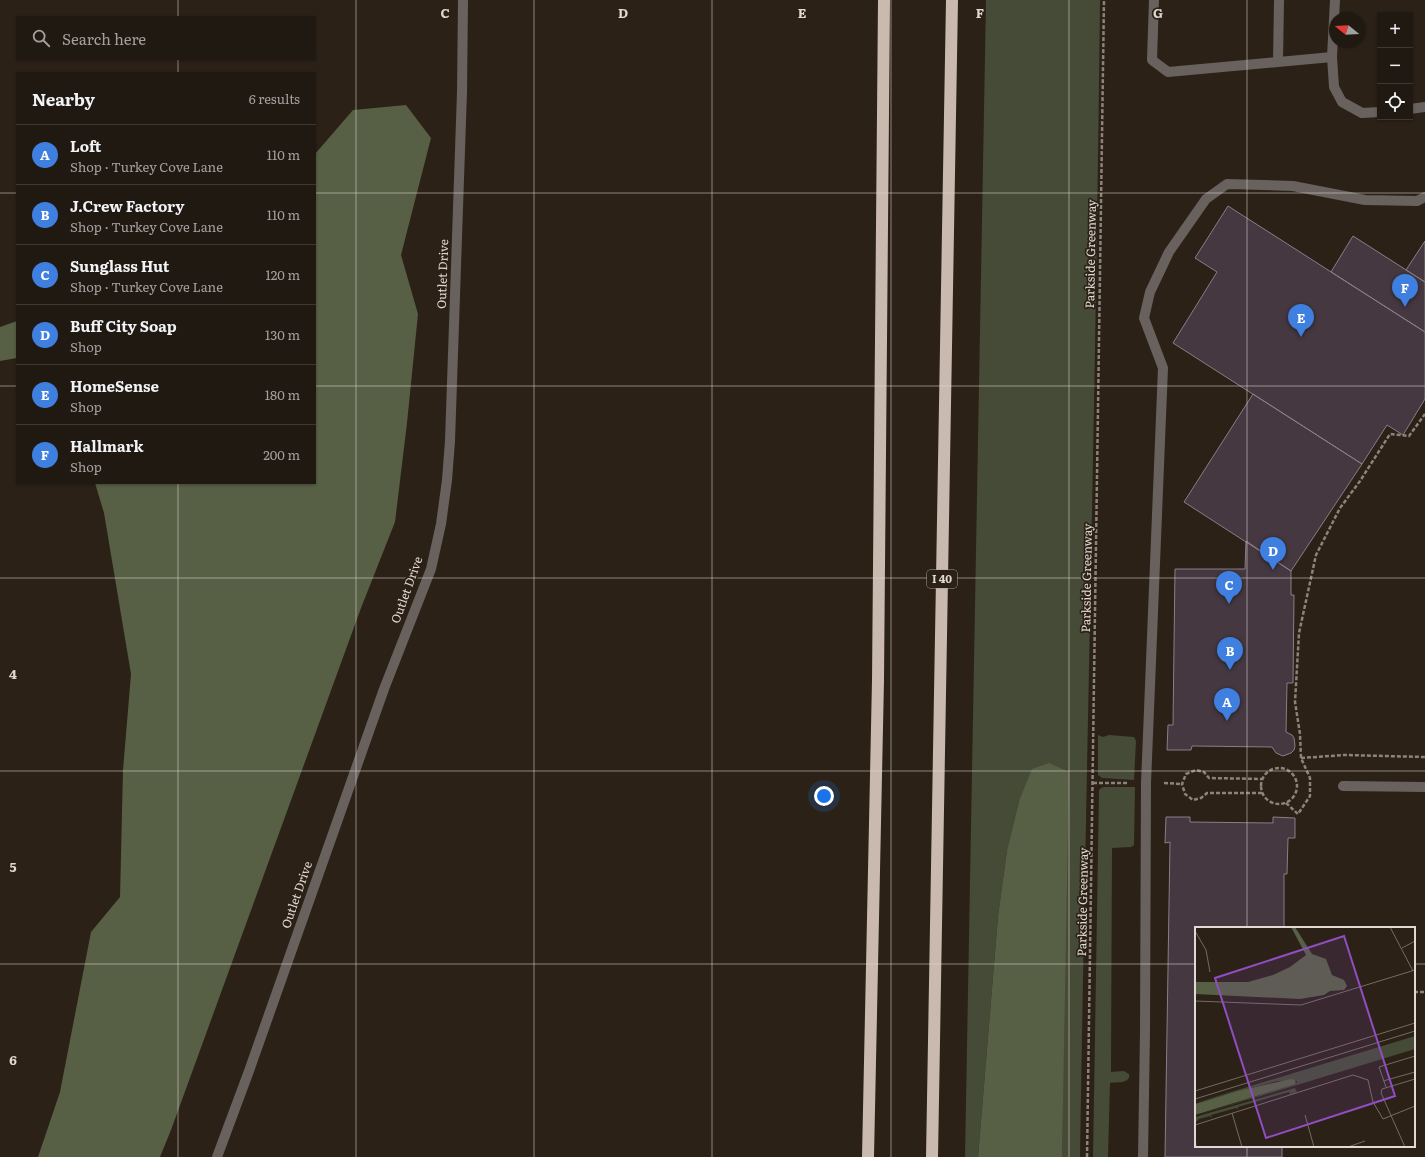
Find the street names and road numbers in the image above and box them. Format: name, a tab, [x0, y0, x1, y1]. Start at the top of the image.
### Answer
street label: Parkside Greenway	[1080, 199, 1100, 309]
street label: Outlet Drive	[432, 239, 452, 309]
street label: Parkside Greenway	[1076, 523, 1096, 633]
street label: Outlet Drive	[386, 554, 426, 626]
road number: I 40	[927, 570, 957, 588]
street label: Parkside Greenway	[1072, 847, 1092, 957]
street label: Outlet Drive	[276, 859, 316, 931]

